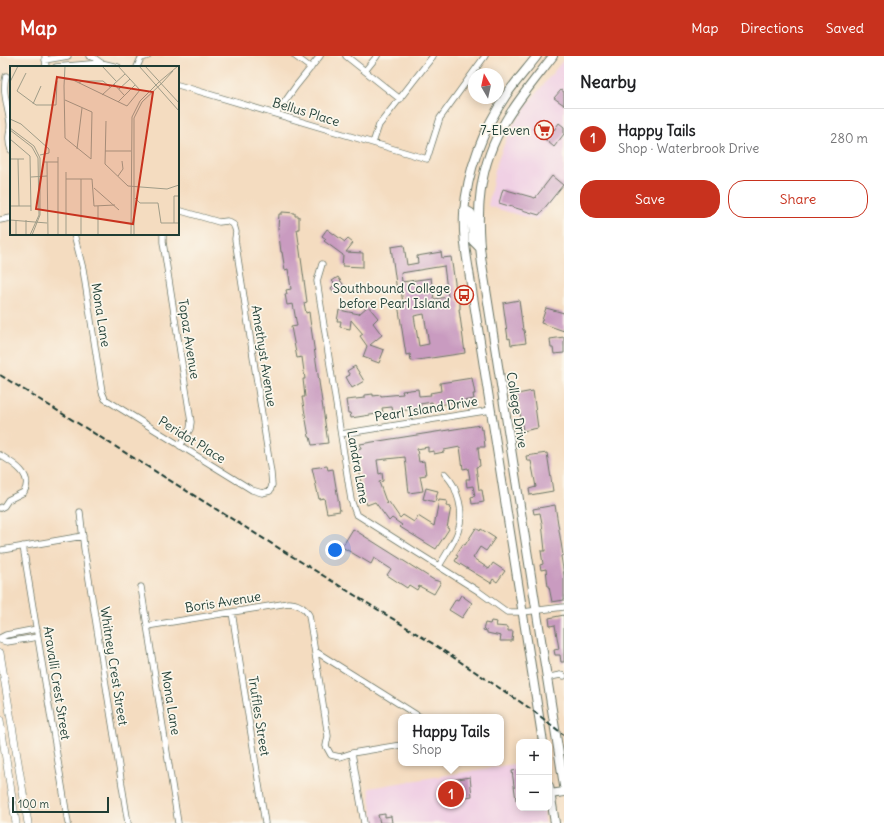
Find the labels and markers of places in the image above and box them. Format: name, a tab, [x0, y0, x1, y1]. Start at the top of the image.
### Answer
supermarket icon: 7-Eleven	[533, 119, 555, 141]
place label: 7-Eleven	[480, 122, 530, 139]
place label: Southbound College before Pearl Island	[333, 280, 450, 312]
bus stop icon: Southbound College before Pearl Island	[453, 284, 475, 306]
pin: 1	[438, 779, 464, 809]

